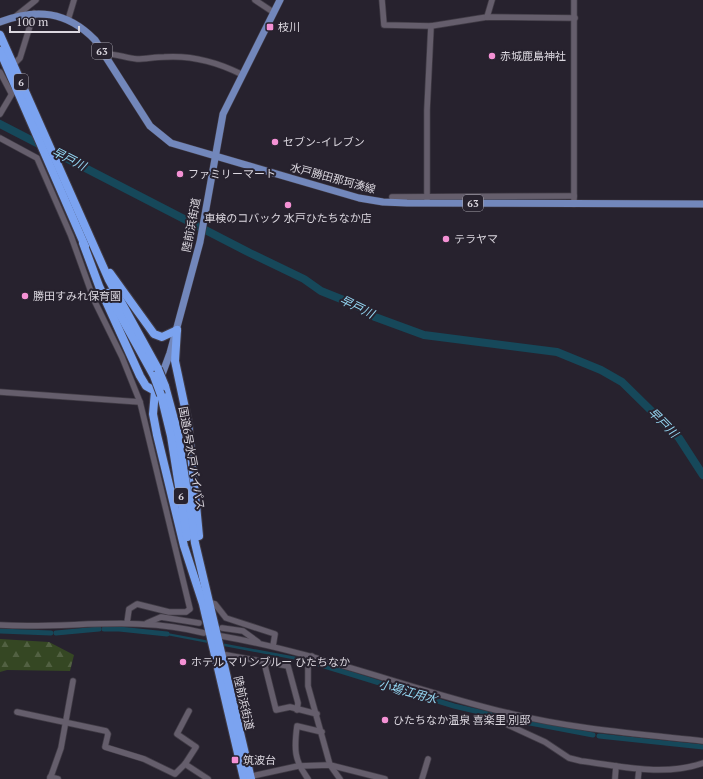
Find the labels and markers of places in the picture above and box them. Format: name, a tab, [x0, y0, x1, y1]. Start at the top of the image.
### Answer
place label: 枝川	[278, 20, 300, 34]
marker: 枝川	[265, 22, 275, 32]
place label: 赤城鹿島神社	[500, 49, 566, 63]
marker: 赤城鹿島神社	[487, 51, 497, 61]
place label: セブン-イレブン	[283, 135, 365, 149]
marker: セブン-イレブン	[270, 137, 280, 147]
place label: ファミリーマート	[188, 167, 276, 181]
marker: ファミリーマート	[175, 169, 185, 179]
marker: 車検のコバック 水戸ひたちなか店	[283, 200, 293, 210]
place label: 車検のコバック 水戸ひたちなか店	[204, 211, 372, 225]
place label: テラヤマ	[454, 232, 498, 246]
marker: テラヤマ	[441, 234, 451, 244]
place label: 勝田すみれ保育園	[33, 289, 121, 303]
marker: 勝田すみれ保育園	[20, 291, 30, 301]
place label: ホテル マリンブルー ひたちなか	[191, 655, 350, 669]
marker: ホテル マリンブルー ひたちなか	[178, 657, 188, 667]
place label: ひたちなか温泉 喜楽里 別邸	[393, 713, 530, 727]
marker: ひたちなか温泉 喜楽里 別邸	[380, 715, 390, 725]
place label: 筑波台	[243, 753, 276, 767]
marker: 筑波台	[230, 755, 240, 765]

